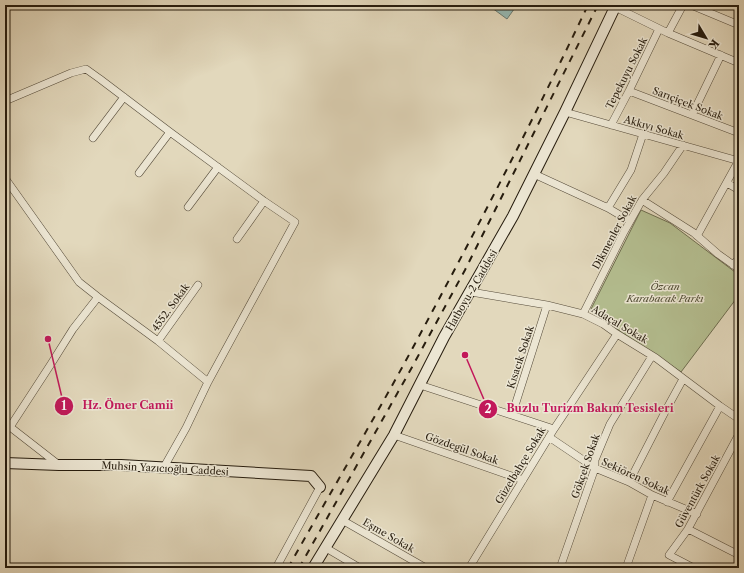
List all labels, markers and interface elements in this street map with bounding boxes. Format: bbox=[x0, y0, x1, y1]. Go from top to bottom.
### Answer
north arrow bbox=[686, 18, 726, 58]
street label: Tepekuyu Sokak bbox=[603, 34, 651, 111]
text: K bbox=[705, 36, 722, 53]
street label: Sarıçiçek Sokak bbox=[651, 84, 726, 123]
street label: Akkıyı Sokak bbox=[621, 112, 687, 143]
street label: Dikmenler Sokak bbox=[589, 192, 640, 272]
street label: Hatboyu-2 Caddesi bbox=[443, 247, 500, 333]
street label: 4552. Sokak bbox=[149, 280, 193, 334]
park label: Özcan Karabacak Parkı bbox=[625, 280, 704, 305]
street label: Adaçal Sokak bbox=[588, 302, 651, 347]
street label: Kısacık Sokak bbox=[504, 323, 537, 390]
callout: Hz. Ömer Camii bbox=[54, 394, 181, 417]
callout: Buzlu Turizm Bakım Tesisleri bbox=[478, 397, 682, 420]
text: 1 bbox=[61, 398, 67, 413]
text: Hz. Ömer Camii bbox=[82, 398, 174, 412]
text: 2 bbox=[484, 401, 492, 416]
text: Buzlu Turizm Bakım Tesisleri bbox=[506, 401, 674, 415]
street label: Güzelbahçe Sokak bbox=[492, 423, 549, 506]
street label: Gözdegül Sokak bbox=[423, 430, 501, 467]
street label: Gökçek Sokak bbox=[568, 431, 603, 500]
street label: Güventürk Sokak bbox=[672, 451, 724, 530]
street label: Sekiören Sokak bbox=[600, 455, 673, 498]
street label: Muhsin Yazıcıoğlu Caddesi bbox=[101, 459, 229, 478]
street label: Eşme Sokak bbox=[361, 515, 418, 556]

